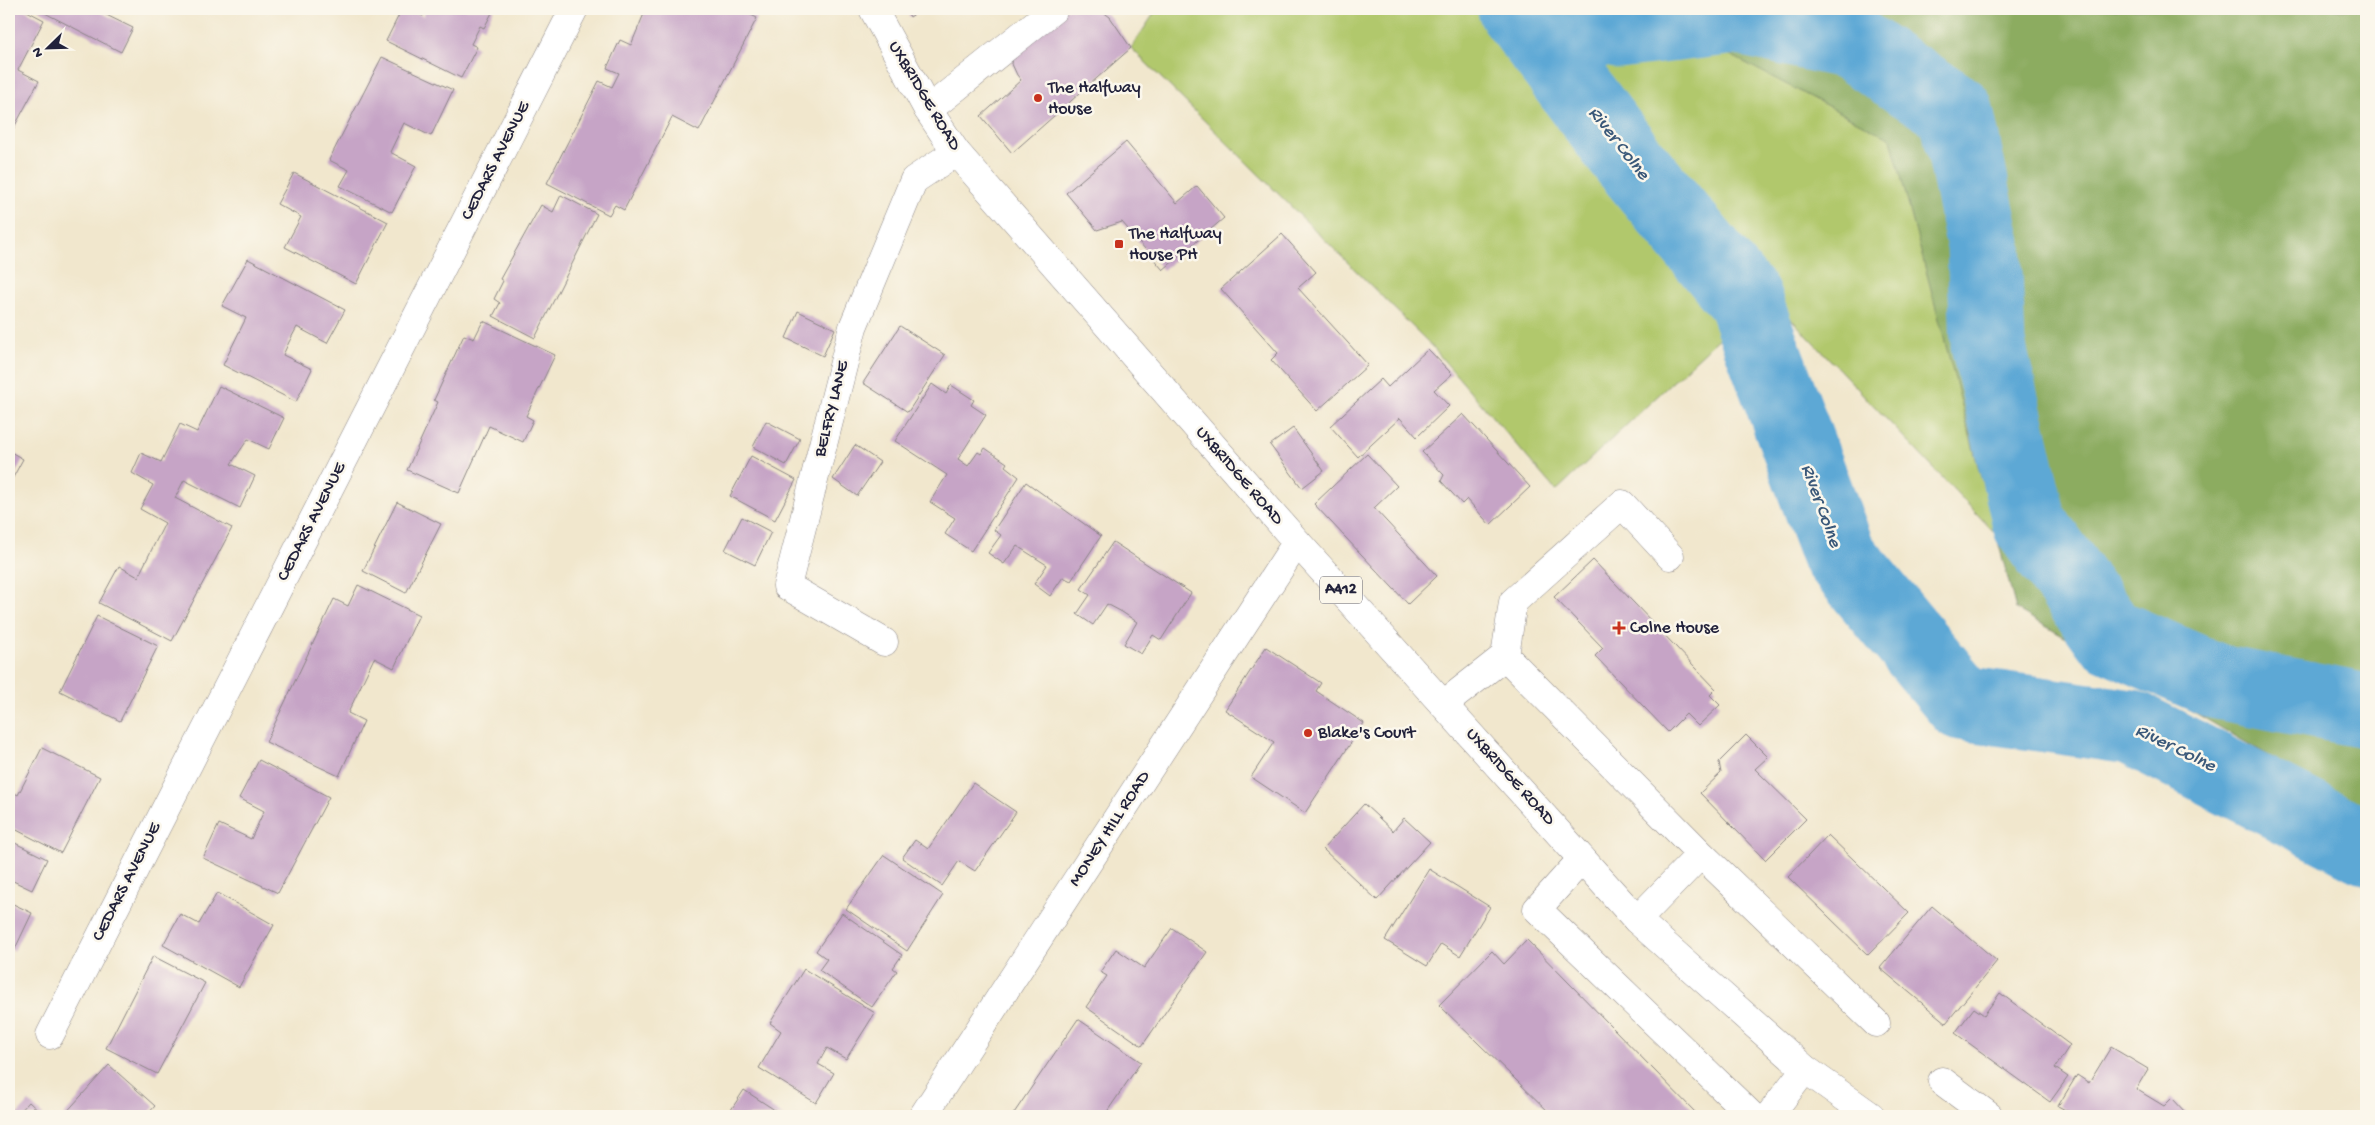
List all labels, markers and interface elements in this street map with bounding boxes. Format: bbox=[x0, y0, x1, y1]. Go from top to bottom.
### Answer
north arrow bbox=[22, 22, 72, 72]
street label: UXBRIDGE ROAD bbox=[883, 37, 965, 155]
text: N bbox=[29, 45, 48, 60]
place label: The Halfway House bbox=[1047, 78, 1141, 120]
marker: The Halfway House bbox=[1032, 92, 1044, 104]
street label: CEDARS AVENUE bbox=[457, 97, 535, 224]
water label: River Colne bbox=[1582, 103, 1654, 186]
place label: The Halfway House PH bbox=[1128, 224, 1222, 266]
marker: The Halfway House PH bbox=[1113, 238, 1125, 250]
street label: BELFRY LANE bbox=[810, 358, 854, 460]
street label: UXBRIDGE ROAD bbox=[1190, 422, 1288, 530]
street label: CEDARS AVENUE bbox=[273, 458, 351, 585]
water label: River Colne bbox=[1794, 461, 1846, 552]
road number: A412 bbox=[1320, 576, 1362, 604]
place label: Colne House bbox=[1630, 618, 1720, 639]
marker: Colne House bbox=[1612, 621, 1626, 635]
water label: River Colne bbox=[2131, 720, 2220, 779]
place label: Blake's Court bbox=[1317, 723, 1417, 744]
street label: UXBRIDGE ROAD bbox=[1461, 724, 1559, 830]
marker: Blake's Court bbox=[1302, 727, 1314, 739]
street label: MONEY HILL ROAD bbox=[1065, 767, 1155, 891]
street label: CEDARS AVENUE bbox=[88, 818, 166, 945]

